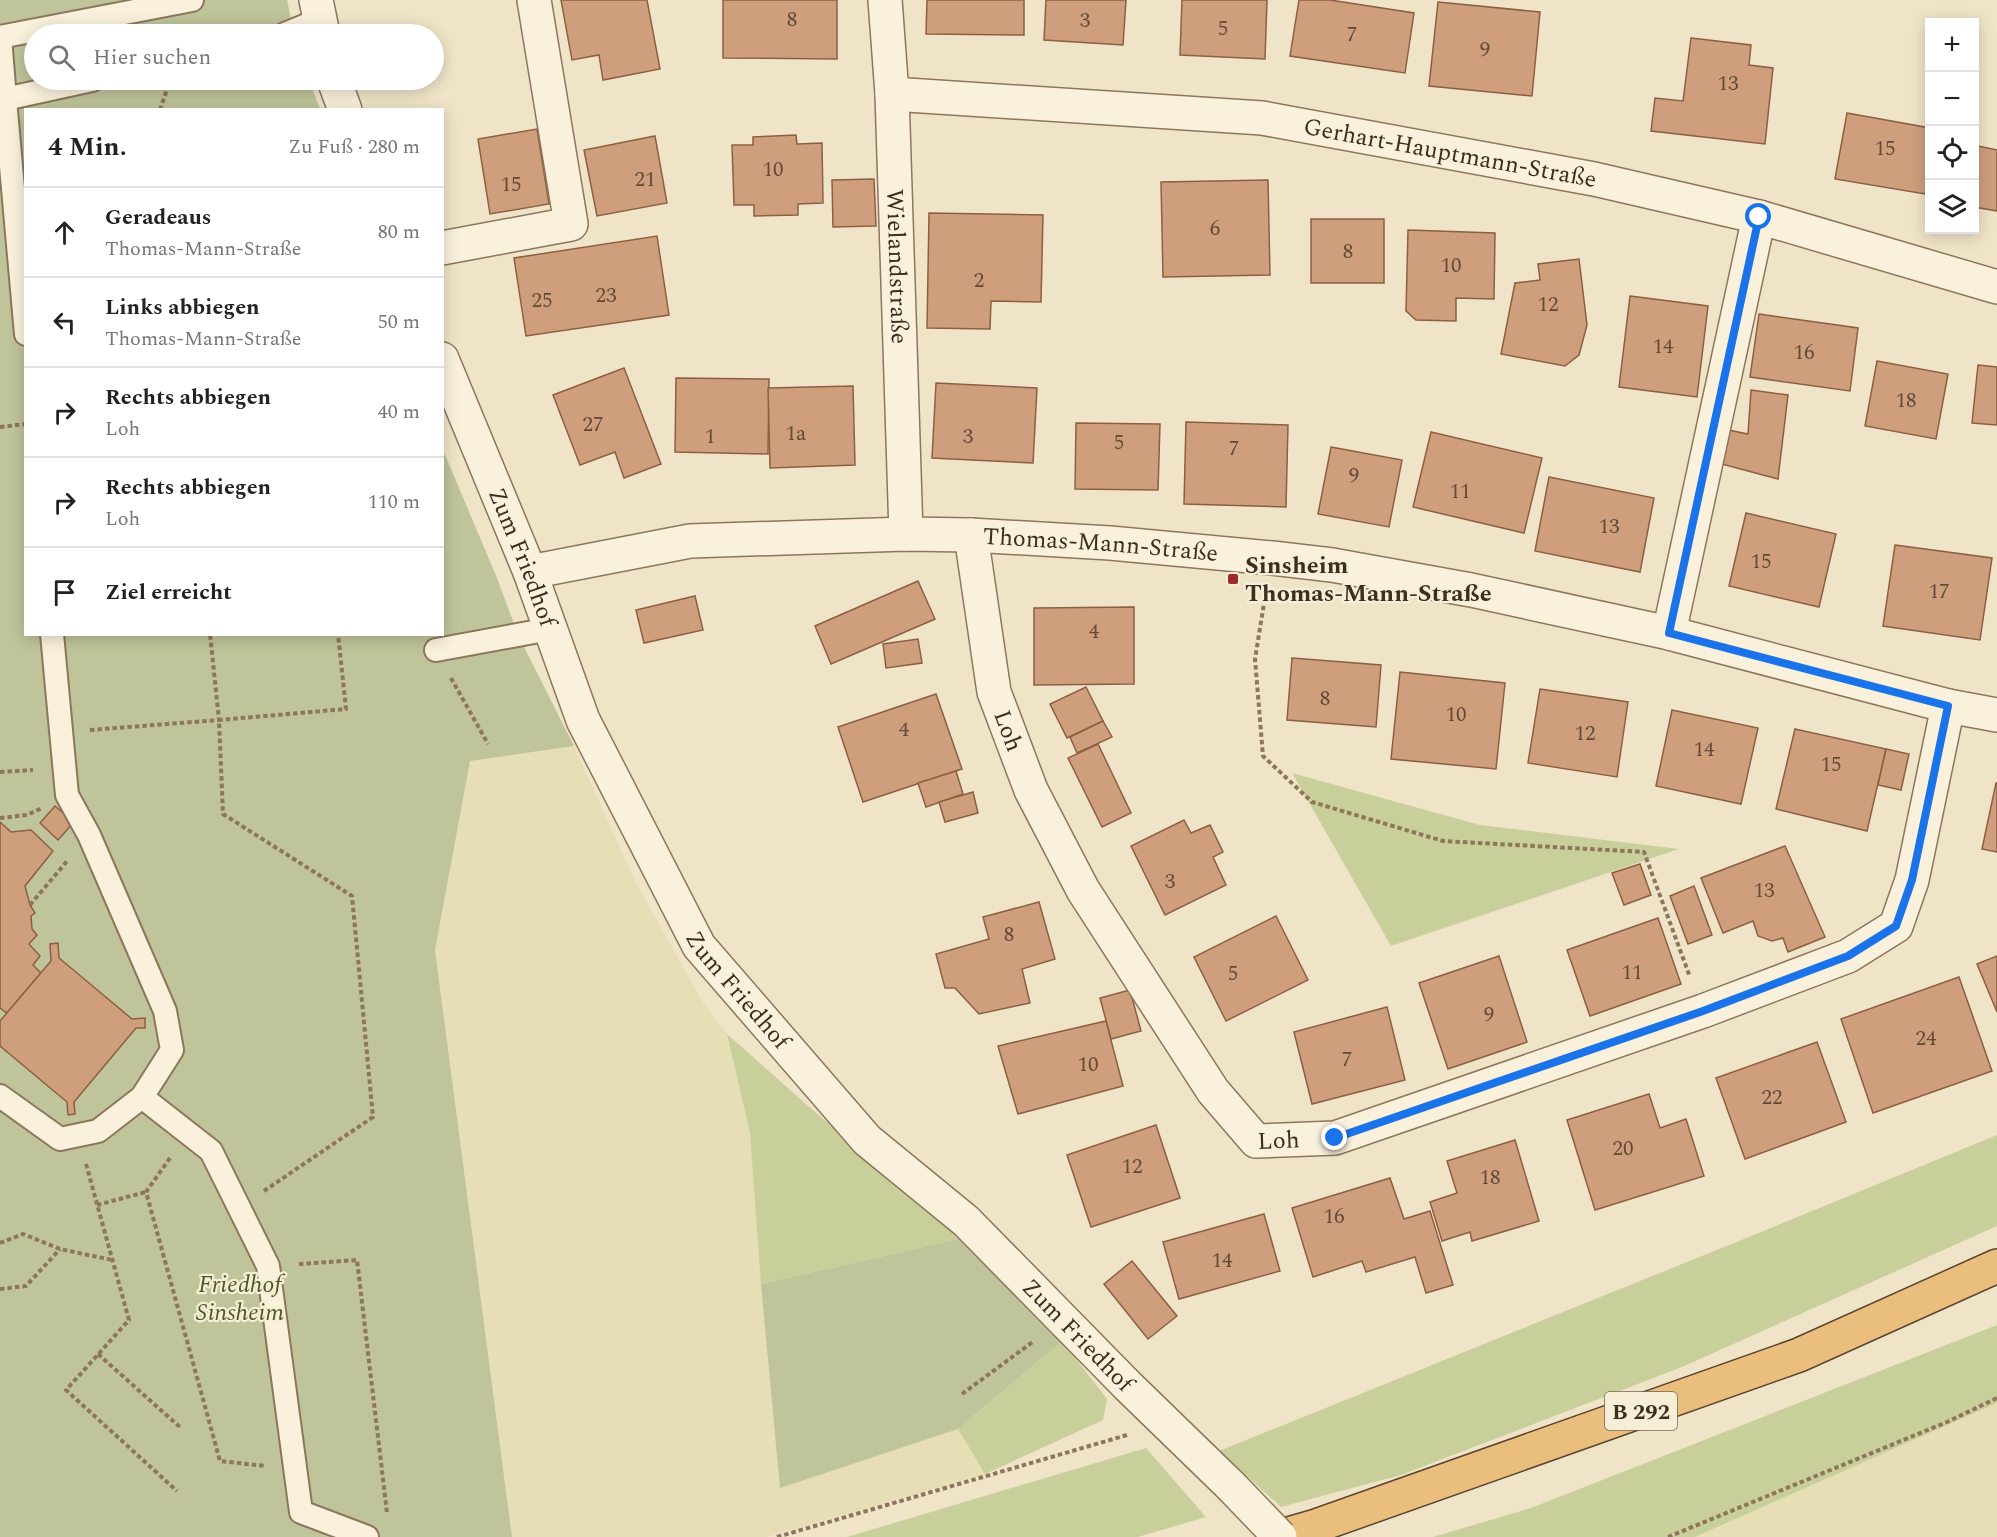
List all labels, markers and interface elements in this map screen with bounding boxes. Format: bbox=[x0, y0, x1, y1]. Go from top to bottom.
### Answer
house number: 8 bbox=[787, 4, 797, 36]
house number: 3 bbox=[1080, 5, 1091, 37]
house number: 5 bbox=[1218, 13, 1228, 45]
map controls bbox=[1925, 18, 1979, 234]
button: + bbox=[1925, 18, 1979, 72]
house number: 7 bbox=[1347, 19, 1357, 51]
search box bbox=[24, 24, 444, 90]
house number: 9 bbox=[1480, 34, 1490, 66]
icon: search bbox=[45, 41, 78, 74]
text: Hier suchen bbox=[93, 41, 211, 74]
house number: 13 bbox=[1718, 68, 1739, 100]
button: − bbox=[1925, 72, 1979, 126]
street label: Gerhart-Hauptmann-Straße bbox=[1300, 109, 1599, 198]
button: locate bbox=[1925, 126, 1979, 180]
text: 4 Min. bbox=[48, 127, 127, 167]
text: Zu Fuß · 280 m bbox=[288, 132, 420, 162]
house number: 15 bbox=[1875, 133, 1896, 165]
house number: 10 bbox=[763, 154, 784, 186]
house number: 21 bbox=[635, 164, 656, 196]
house number: 15 bbox=[501, 169, 522, 201]
button: layers bbox=[1925, 180, 1979, 234]
street label: Wielandstraße bbox=[876, 189, 917, 345]
text: Geradeaus bbox=[105, 201, 211, 234]
route start bbox=[1745, 203, 1771, 229]
house number: 6 bbox=[1210, 213, 1220, 245]
icon: ahead bbox=[48, 216, 81, 249]
text: 80 m bbox=[378, 217, 420, 247]
text: Thomas-Mann-Straße bbox=[105, 234, 301, 264]
house number: 8 bbox=[1343, 236, 1353, 268]
house number: 10 bbox=[1441, 250, 1462, 282]
house number: 2 bbox=[974, 265, 984, 297]
house number: 23 bbox=[596, 280, 617, 312]
house number: 25 bbox=[532, 285, 553, 317]
house number: 12 bbox=[1538, 289, 1559, 321]
text: Links abbiegen bbox=[105, 291, 260, 324]
icon: left bbox=[48, 306, 81, 339]
text: 50 m bbox=[378, 307, 420, 337]
text: Thomas-Mann-Straße bbox=[105, 324, 301, 354]
house number: 14 bbox=[1653, 331, 1674, 363]
house number: 16 bbox=[1794, 337, 1815, 369]
text: Rechts abbiegen bbox=[105, 381, 271, 414]
house number: 18 bbox=[1896, 385, 1917, 417]
icon: right bbox=[48, 396, 81, 429]
text: 40 m bbox=[378, 397, 420, 427]
house number: 27 bbox=[583, 409, 604, 441]
text: Loh bbox=[105, 414, 140, 444]
house number: 1a bbox=[786, 418, 807, 450]
house number: 1 bbox=[705, 421, 715, 453]
house number: 3 bbox=[963, 421, 974, 453]
house number: 5 bbox=[1114, 427, 1124, 459]
house number: 7 bbox=[1229, 433, 1239, 465]
house number: 9 bbox=[1349, 460, 1359, 492]
text: Rechts abbiegen bbox=[105, 471, 271, 504]
house number: 11 bbox=[1450, 476, 1471, 508]
street label: Zum Friedhof bbox=[478, 482, 566, 634]
icon: right bbox=[48, 486, 81, 519]
text: 110 m bbox=[368, 487, 420, 517]
text: Loh bbox=[105, 504, 140, 534]
house number: 13 bbox=[1599, 511, 1620, 543]
street label: Thomas-Mann-Straße bbox=[982, 519, 1220, 572]
house number: 15 bbox=[1751, 546, 1772, 578]
place label: Sinsheim Thomas-Mann-Straße bbox=[1245, 548, 1492, 612]
marker: Sinsheim Thomas-Mann-Straße bbox=[1226, 572, 1240, 586]
icon: arrive bbox=[48, 576, 81, 609]
text: Ziel erreicht bbox=[105, 576, 232, 609]
house number: 17 bbox=[1929, 576, 1950, 608]
house number: 4 bbox=[1089, 616, 1100, 648]
house number: 8 bbox=[1320, 683, 1330, 715]
house number: 10 bbox=[1446, 699, 1467, 731]
street label: Loh bbox=[983, 705, 1032, 757]
house number: 4 bbox=[899, 714, 910, 746]
house number: 12 bbox=[1575, 718, 1596, 750]
house number: 14 bbox=[1694, 734, 1715, 766]
house number: 15 bbox=[1821, 749, 1842, 781]
house number: 3 bbox=[1165, 866, 1176, 898]
house number: 13 bbox=[1754, 875, 1775, 907]
house number: 8 bbox=[1004, 919, 1014, 951]
street label: Zum Friedhof bbox=[675, 925, 799, 1059]
house number: 11 bbox=[1622, 957, 1643, 989]
house number: 5 bbox=[1228, 958, 1238, 990]
house number: 9 bbox=[1484, 999, 1494, 1031]
house number: 24 bbox=[1916, 1023, 1937, 1055]
house number: 7 bbox=[1342, 1044, 1352, 1076]
house number: 10 bbox=[1078, 1049, 1099, 1081]
house number: 22 bbox=[1762, 1082, 1783, 1114]
street label: Loh bbox=[1257, 1122, 1300, 1160]
route end bbox=[1321, 1124, 1347, 1150]
house number: 20 bbox=[1613, 1133, 1634, 1165]
house number: 12 bbox=[1122, 1151, 1143, 1183]
house number: 18 bbox=[1480, 1162, 1501, 1194]
house number: 16 bbox=[1324, 1201, 1345, 1233]
house number: 14 bbox=[1212, 1245, 1233, 1277]
park label: Friedhof Sinsheim bbox=[196, 1267, 286, 1331]
street label: Zum Friedhof bbox=[1013, 1271, 1143, 1402]
road number: B 292 bbox=[1605, 1392, 1677, 1430]

